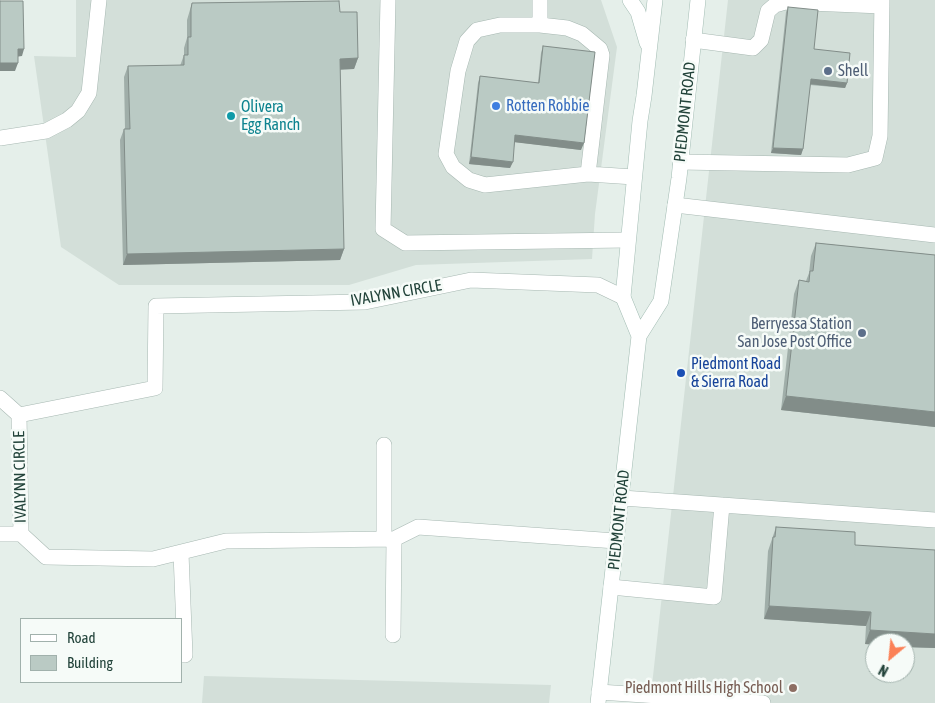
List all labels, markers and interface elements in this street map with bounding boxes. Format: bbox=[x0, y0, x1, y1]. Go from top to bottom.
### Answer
street label: PIEDMONT ROAD bbox=[670, 61, 700, 163]
place label: Shell bbox=[838, 61, 868, 81]
marker: Shell bbox=[822, 65, 834, 77]
place label: Rotten Robbie bbox=[506, 96, 589, 116]
place label: Olivera Egg Ranch bbox=[241, 97, 300, 135]
marker: Rotten Robbie bbox=[490, 100, 502, 112]
marker: Olivera Egg Ranch bbox=[225, 110, 237, 122]
street label: IVALYNN CIRCLE bbox=[349, 276, 443, 310]
place label: Berryessa Station San Jose Post Office bbox=[738, 314, 852, 352]
marker: Berryessa Station San Jose Post Office bbox=[856, 327, 868, 339]
place label: Piedmont Road & Sierra Road bbox=[691, 354, 781, 392]
marker: Piedmont Road & Sierra Road bbox=[675, 367, 687, 379]
street label: IVALYNN CIRCLE bbox=[10, 431, 30, 523]
street label: PIEDMONT ROAD bbox=[604, 469, 634, 571]
legend bbox=[20, 618, 182, 683]
text: Road bbox=[67, 629, 96, 646]
north arrow bbox=[865, 633, 915, 683]
text: Building bbox=[67, 654, 113, 671]
text: N bbox=[876, 661, 891, 679]
place label: Piedmont Hills High School bbox=[625, 678, 783, 698]
marker: Piedmont Hills High School bbox=[787, 682, 799, 694]

